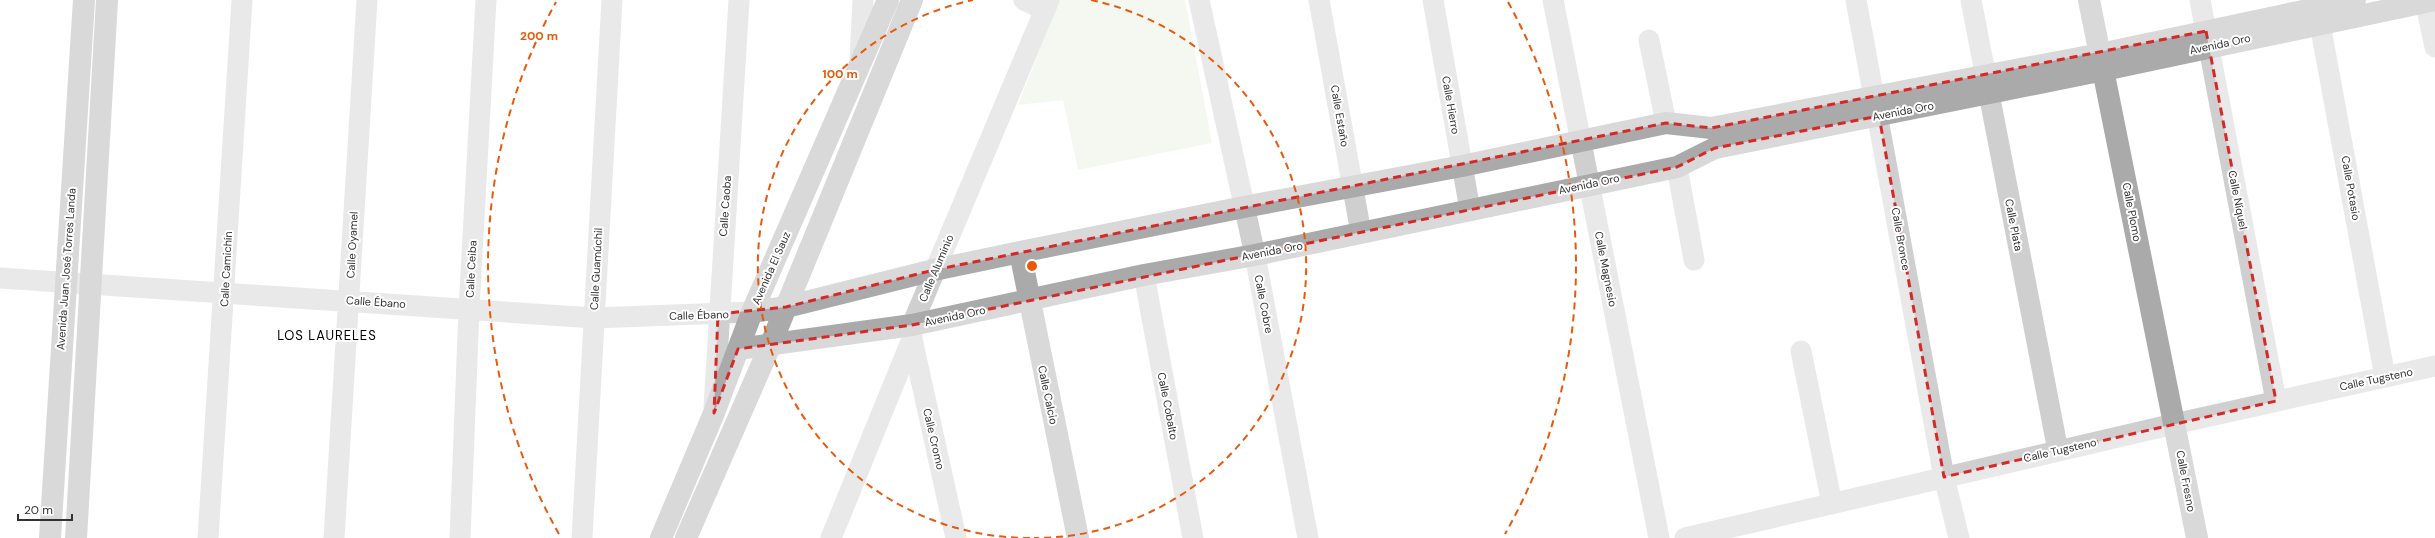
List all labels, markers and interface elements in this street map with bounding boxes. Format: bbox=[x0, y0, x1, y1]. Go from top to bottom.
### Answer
text: 200 m bbox=[520, 28, 558, 44]
street label: Avenida Oro bbox=[2188, 31, 2252, 57]
text: 100 m bbox=[822, 66, 858, 82]
street label: Calle Hierro bbox=[1439, 75, 1463, 135]
street label: Calle Estaño bbox=[1328, 84, 1352, 148]
street label: Avenida Oro bbox=[1871, 98, 1935, 124]
street label: Calle Potasio bbox=[2338, 155, 2364, 221]
street label: Calle Níquel bbox=[2225, 169, 2251, 231]
street label: Avenida Oro bbox=[1557, 171, 1621, 197]
street label: Calle Caoba bbox=[716, 175, 734, 237]
street label: Calle Plomo bbox=[2119, 181, 2145, 243]
street label: Avenida Juan José Torres Landa bbox=[53, 188, 79, 350]
street label: Calle Plata bbox=[2002, 198, 2026, 252]
street label: Calle Bronce bbox=[1889, 206, 1913, 272]
street label: Calle Oyamel bbox=[343, 211, 361, 279]
street label: Calle Guamúchil bbox=[587, 227, 605, 311]
street label: Avenida El Sauz bbox=[749, 229, 793, 307]
street label: Calle Magnesio bbox=[1592, 230, 1620, 308]
street label: Calle Camichín bbox=[217, 231, 235, 307]
street label: Calle Aluminio bbox=[916, 232, 956, 304]
street label: Avenida Oro bbox=[1240, 238, 1304, 264]
street label: Calle Ceiba bbox=[463, 240, 479, 298]
centre of rings bbox=[1025, 259, 1039, 273]
street label: Calle Cobre bbox=[1251, 274, 1277, 334]
street label: Calle Ébano bbox=[346, 293, 406, 311]
street label: Avenida Oro bbox=[923, 303, 987, 329]
street label: Calle Ébano bbox=[669, 307, 729, 323]
district label: LOS LAURELES bbox=[277, 327, 377, 344]
street label: Calle Calcio bbox=[1035, 364, 1061, 426]
street label: Calle Tugsteno bbox=[2338, 364, 2414, 394]
street label: Calle Cobalto bbox=[1155, 371, 1181, 441]
street label: Calle Cromo bbox=[920, 407, 948, 471]
street label: Calle Tugsteno bbox=[2022, 435, 2098, 465]
street label: Calle Fresno bbox=[2173, 449, 2199, 513]
scale bar bbox=[18, 496, 72, 522]
text: 20 m bbox=[24, 502, 53, 518]

